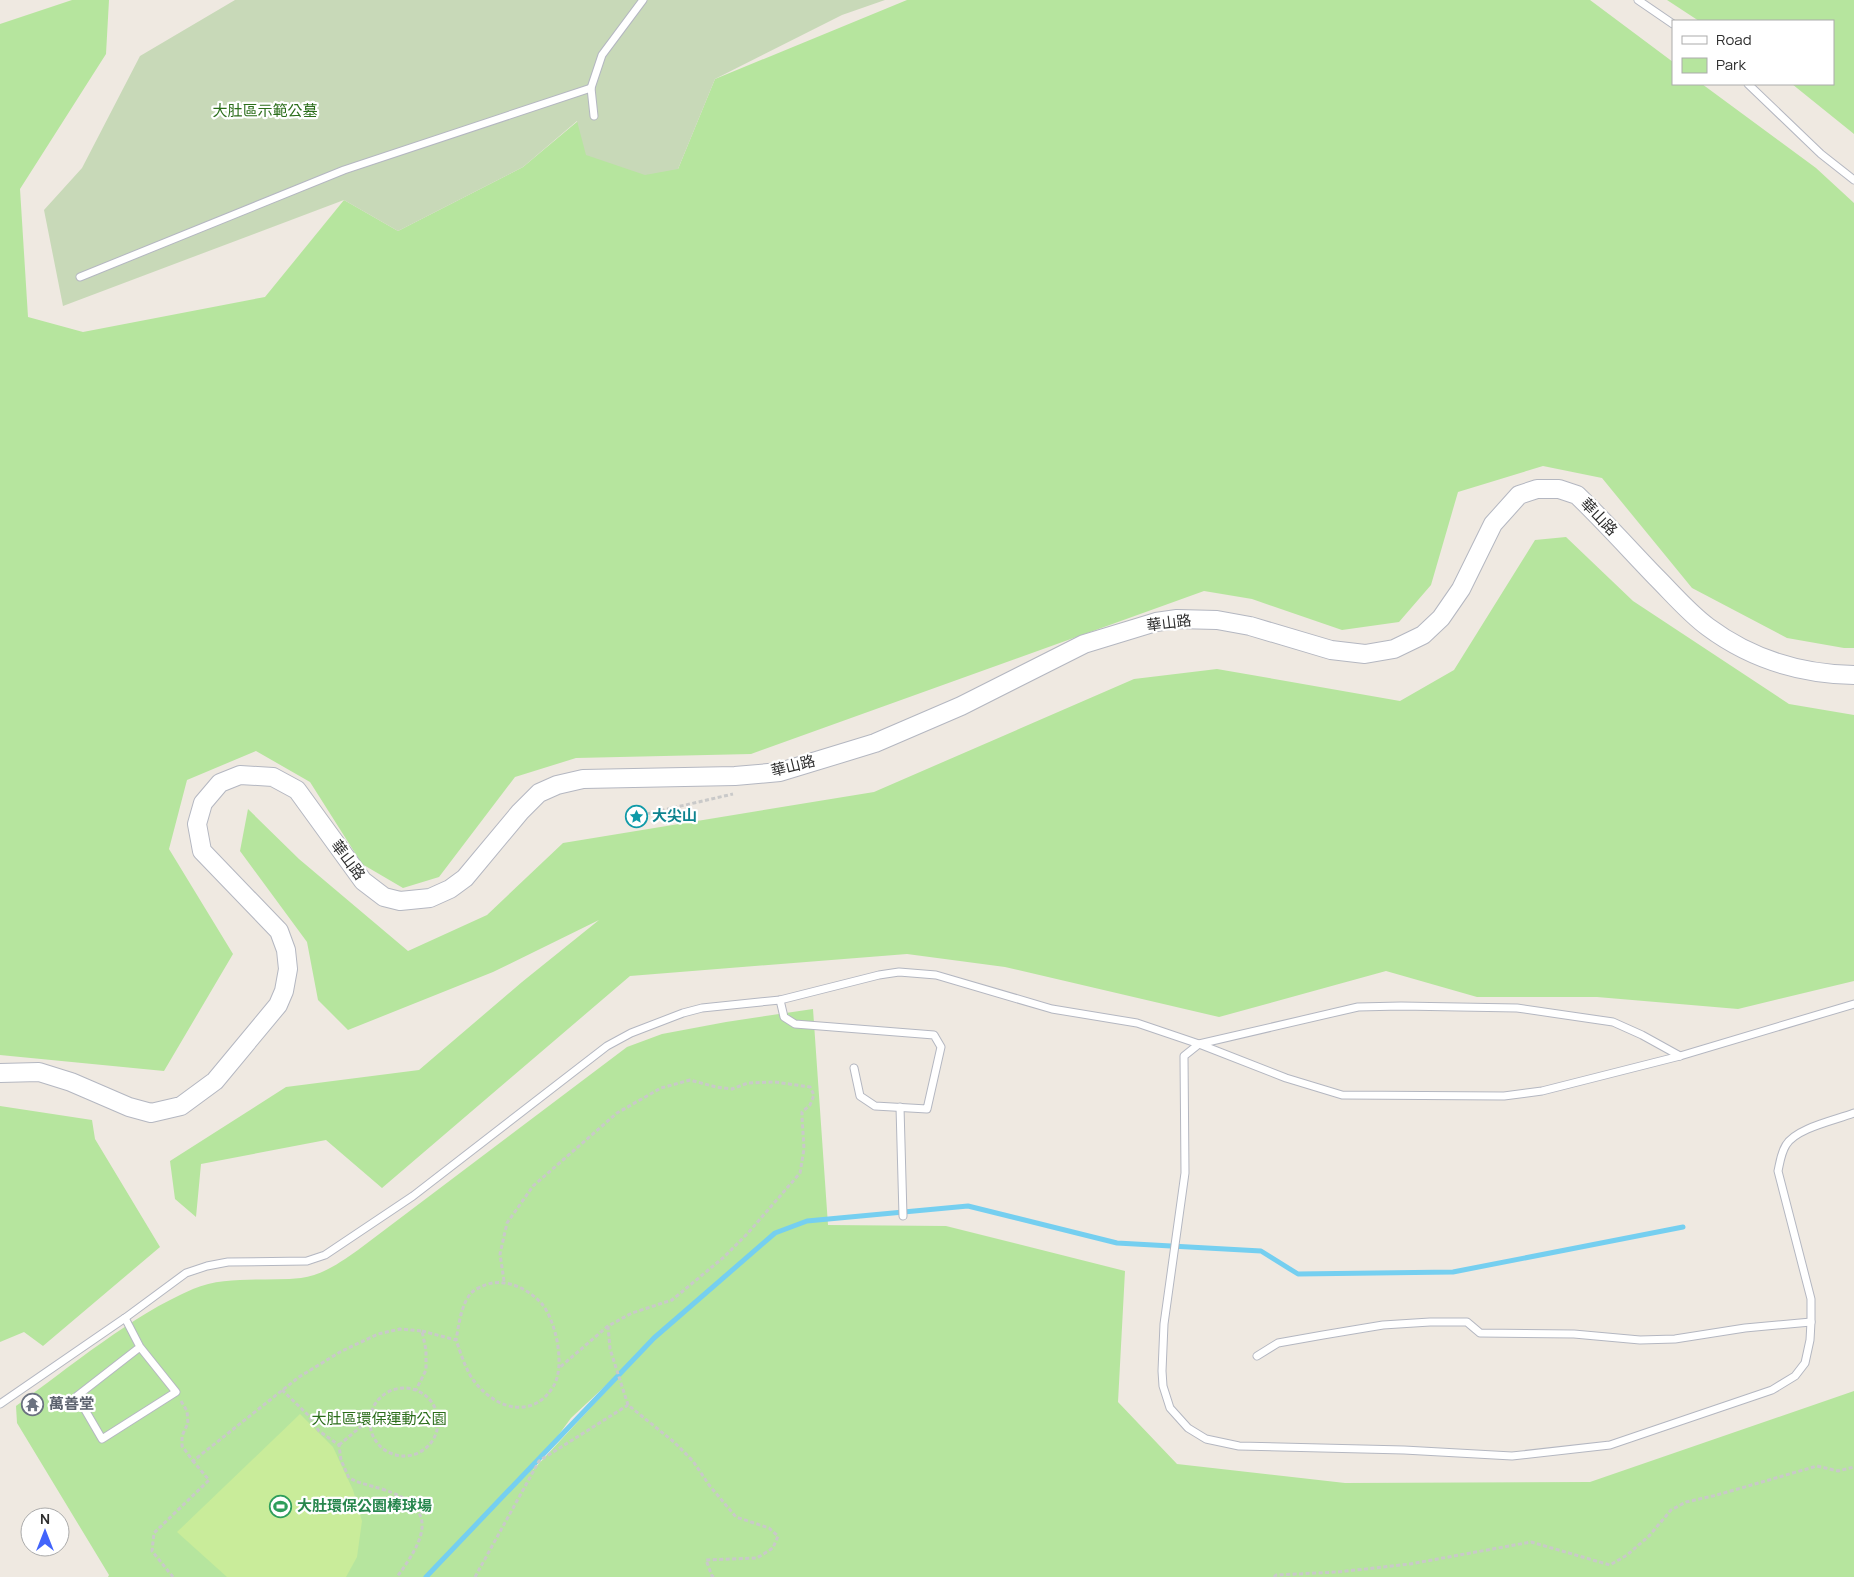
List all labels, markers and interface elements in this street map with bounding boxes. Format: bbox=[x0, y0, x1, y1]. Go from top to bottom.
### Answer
legend bbox=[1672, 20, 1834, 85]
text: Road bbox=[1716, 29, 1752, 50]
text: Park bbox=[1716, 54, 1746, 75]
park label: 大肚區示範公墓 bbox=[212, 100, 318, 121]
street label: 華山路 bbox=[1576, 493, 1623, 540]
street label: 華山路 bbox=[1145, 609, 1193, 636]
street label: 華山路 bbox=[768, 750, 817, 781]
place icon: 大尖山 bbox=[624, 804, 648, 828]
place label: 大尖山 bbox=[652, 805, 697, 826]
street label: 華山路 bbox=[326, 835, 370, 884]
temple icon: 萬善堂 bbox=[21, 1392, 45, 1416]
place label: 萬善堂 bbox=[49, 1393, 94, 1414]
park label: 大肚區環保運動公園 bbox=[311, 1408, 447, 1429]
sports icon: 大肚環保公園棒球場 bbox=[269, 1494, 293, 1518]
place label: 大肚環保公園棒球場 bbox=[297, 1495, 432, 1516]
north arrow bbox=[20, 1507, 70, 1557]
text: N bbox=[40, 1509, 50, 1528]

